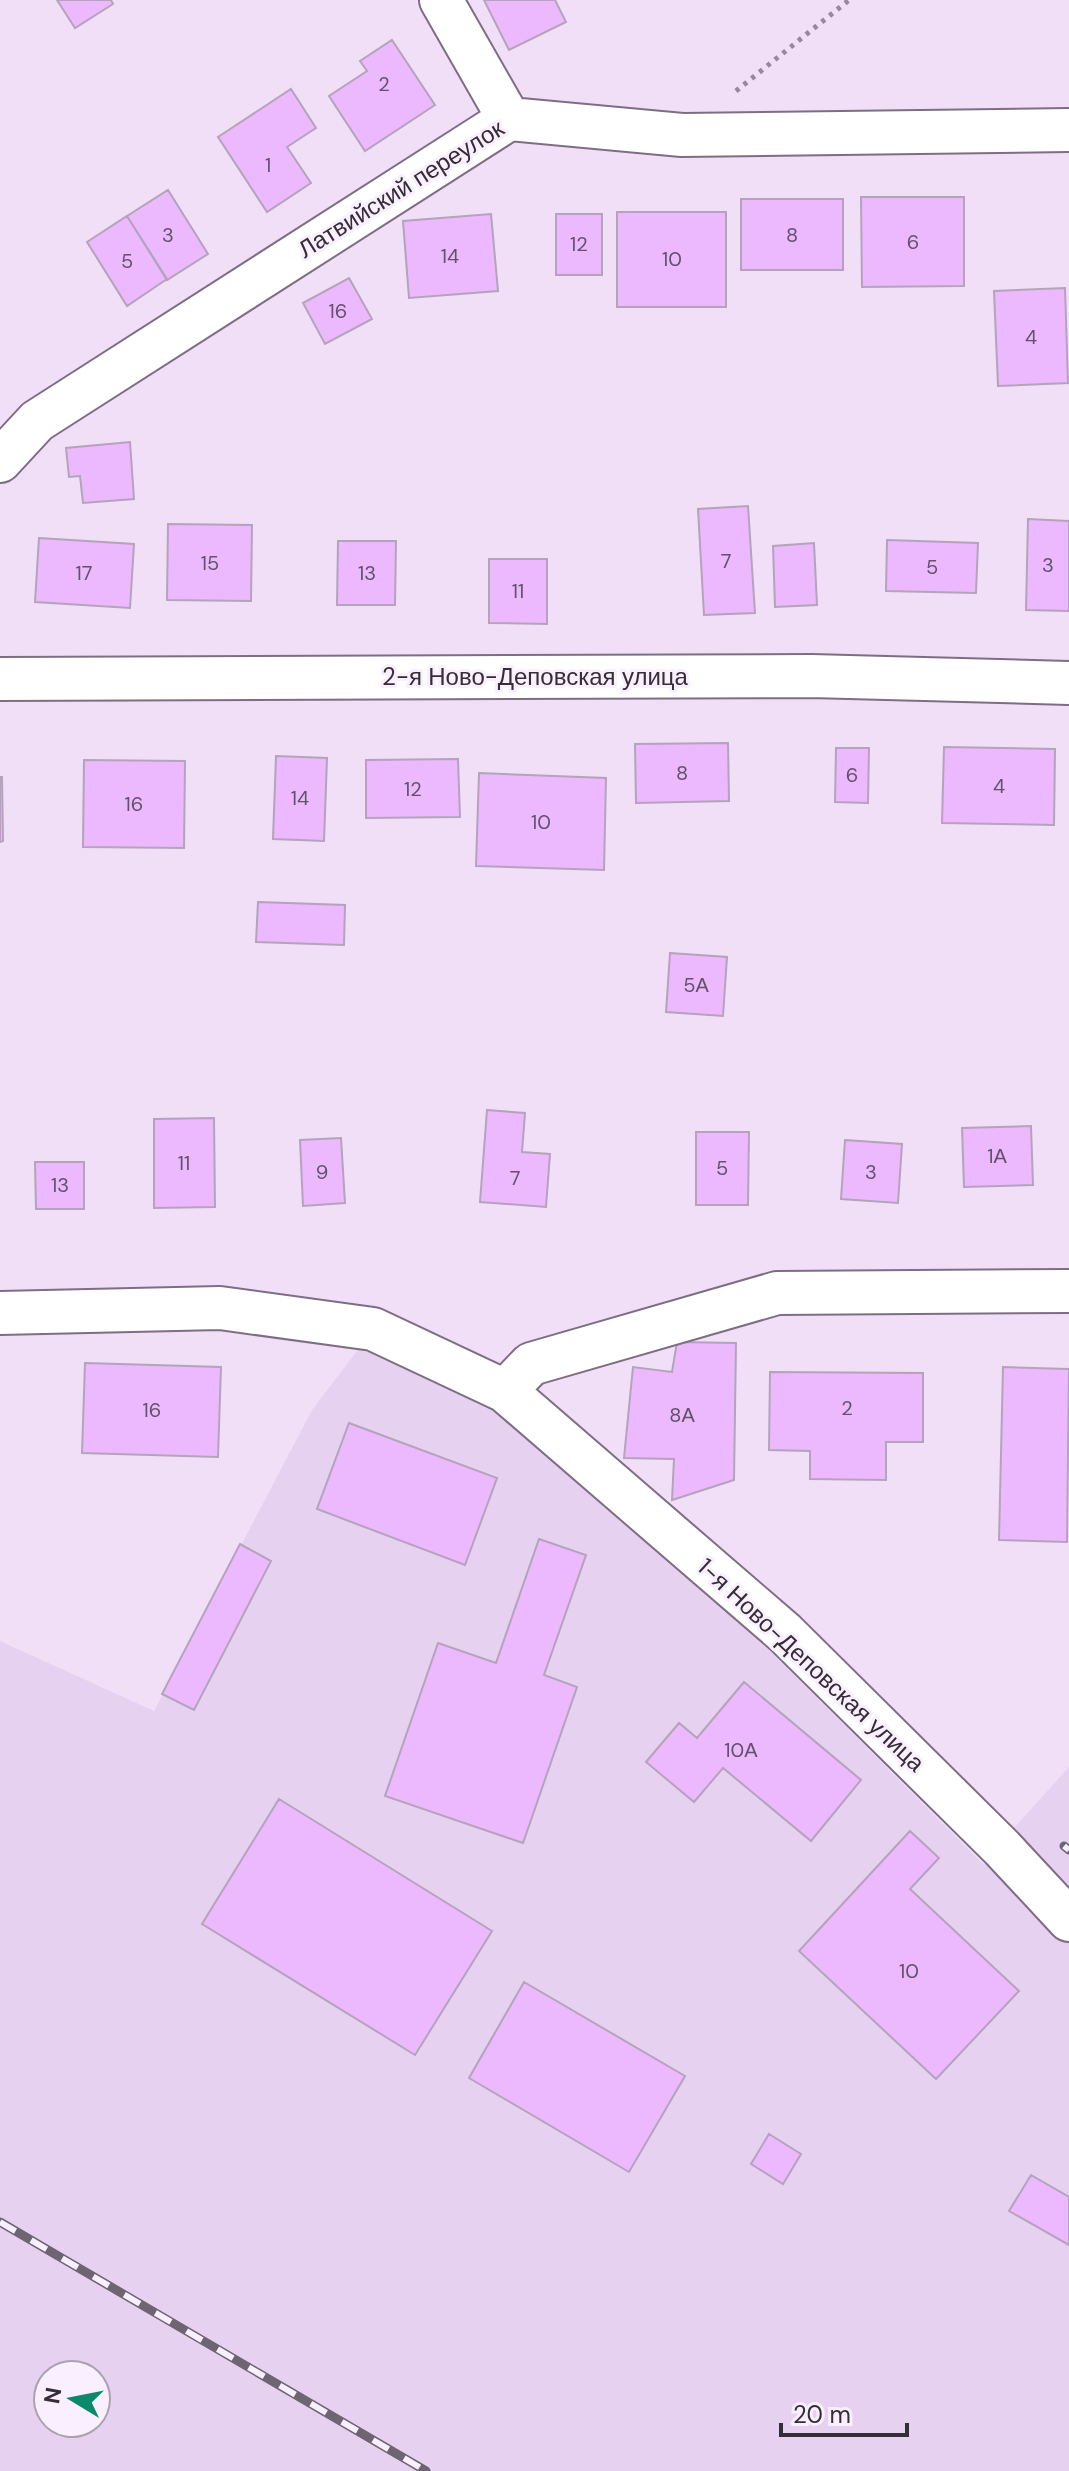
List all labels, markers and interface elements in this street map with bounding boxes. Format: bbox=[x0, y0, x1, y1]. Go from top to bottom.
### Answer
house number: 2 bbox=[378, 71, 390, 97]
street label: Латвийский переулок bbox=[292, 112, 510, 265]
house number: 1 bbox=[265, 152, 271, 178]
house number: 3 bbox=[162, 222, 174, 248]
house number: 8 bbox=[786, 222, 798, 248]
house number: 6 bbox=[907, 229, 919, 255]
house number: 12 bbox=[570, 231, 588, 257]
house number: 14 bbox=[441, 243, 459, 269]
house number: 10 bbox=[662, 246, 682, 272]
house number: 5 bbox=[121, 248, 133, 274]
house number: 16 bbox=[329, 298, 347, 324]
house number: 4 bbox=[1025, 324, 1037, 350]
house number: 7 bbox=[721, 548, 731, 574]
house number: 15 bbox=[201, 550, 219, 576]
house number: 3 bbox=[1042, 552, 1054, 578]
house number: 5 bbox=[926, 554, 938, 580]
house number: 17 bbox=[76, 560, 92, 586]
house number: 13 bbox=[358, 560, 376, 586]
house number: 11 bbox=[512, 578, 524, 604]
street label: 2-я Ново-Деповская улица bbox=[382, 661, 689, 692]
house number: 8 bbox=[676, 760, 688, 786]
house number: 6 bbox=[846, 762, 858, 788]
house number: 4 bbox=[993, 773, 1005, 799]
house number: 12 bbox=[404, 776, 422, 802]
house number: 14 bbox=[291, 785, 309, 811]
house number: 16 bbox=[125, 791, 143, 817]
house number: 10 bbox=[531, 809, 551, 835]
house number: 5А bbox=[683, 972, 709, 998]
house number: 1А bbox=[987, 1143, 1007, 1169]
house number: 11 bbox=[178, 1150, 190, 1176]
house number: 5 bbox=[716, 1155, 728, 1181]
house number: 9 bbox=[316, 1159, 328, 1185]
house number: 3 bbox=[865, 1159, 877, 1185]
house number: 7 bbox=[510, 1165, 520, 1191]
house number: 13 bbox=[51, 1172, 69, 1198]
house number: 2 bbox=[841, 1395, 853, 1421]
house number: 16 bbox=[143, 1397, 161, 1423]
house number: 8А bbox=[669, 1402, 695, 1428]
street label: 1-я Ново-Деповская улица bbox=[691, 1551, 932, 1779]
house number: 10А bbox=[724, 1737, 758, 1763]
house number: 10 bbox=[899, 1958, 919, 1984]
north arrow bbox=[32, 2359, 112, 2439]
text: N bbox=[37, 2385, 68, 2406]
scale bar bbox=[781, 2387, 907, 2437]
text: 20 m bbox=[793, 2399, 851, 2430]

